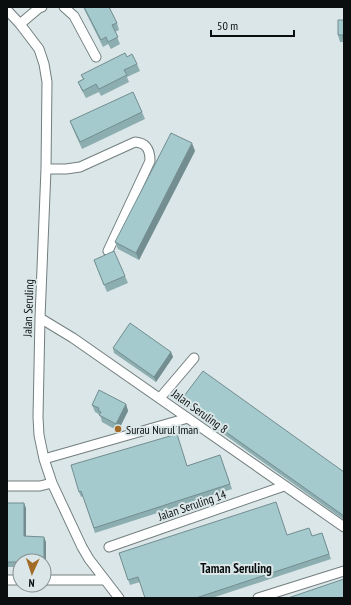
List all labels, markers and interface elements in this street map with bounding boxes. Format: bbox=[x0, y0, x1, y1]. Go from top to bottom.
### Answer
scale bar bbox=[211, 12, 294, 38]
text: 50 m bbox=[217, 18, 238, 33]
street label: Jalan Seruling bbox=[19, 279, 36, 338]
street label: Jalan Seruling 8 bbox=[168, 385, 231, 436]
place label: Surau Nurul Iman bbox=[126, 422, 198, 437]
marker: Surau Nurul Iman bbox=[113, 424, 123, 434]
street label: Jalan Seruling 14 bbox=[155, 486, 229, 524]
north arrow bbox=[12, 553, 52, 593]
district label: Taman Seruling bbox=[200, 560, 272, 577]
text: N bbox=[28, 576, 35, 590]

